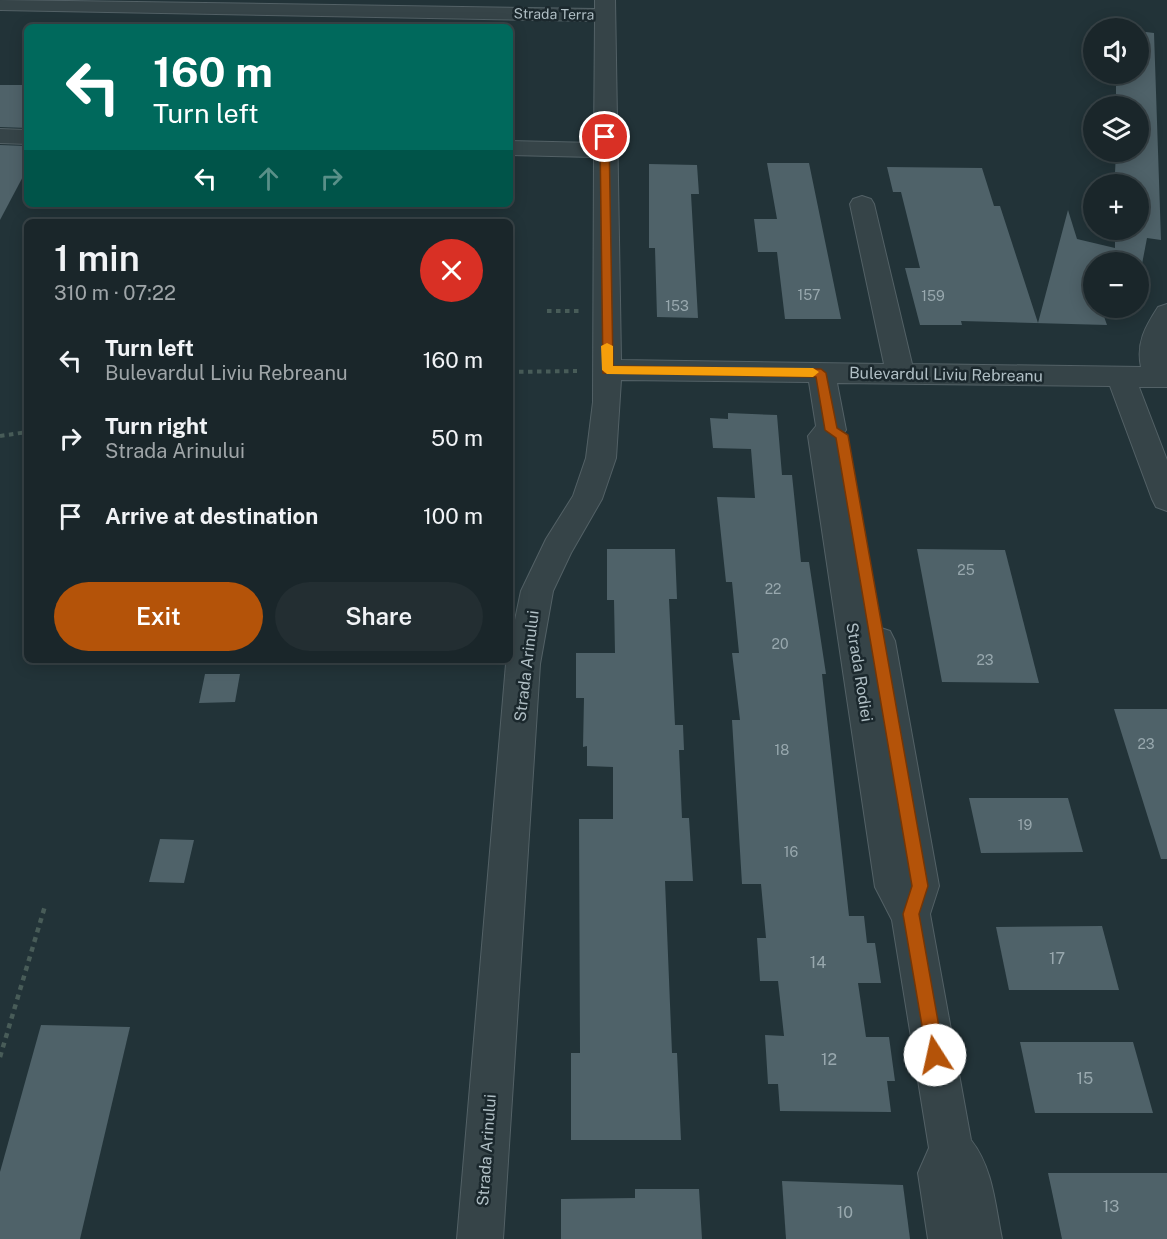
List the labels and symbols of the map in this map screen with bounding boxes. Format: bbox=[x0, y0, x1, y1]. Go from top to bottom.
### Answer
street label: Strada Terra bbox=[514, 5, 594, 23]
pin bbox=[579, 111, 630, 162]
house number: 157 bbox=[797, 287, 821, 303]
house number: 159 bbox=[921, 288, 945, 304]
house number: 153 bbox=[665, 298, 689, 314]
street label: Bulevardul Liviu Rebreanu bbox=[849, 363, 1043, 386]
house number: 25 bbox=[957, 562, 975, 578]
house number: 22 bbox=[765, 581, 781, 597]
street label: Strada Arinului bbox=[510, 609, 543, 723]
street label: Strada Rodiei bbox=[842, 621, 877, 723]
house number: 20 bbox=[772, 636, 788, 652]
house number: 23 bbox=[976, 652, 994, 668]
house number: 23 bbox=[1137, 736, 1155, 752]
house number: 18 bbox=[775, 742, 789, 758]
house number: 19 bbox=[1018, 817, 1032, 833]
house number: 16 bbox=[784, 844, 798, 860]
house number: 17 bbox=[1049, 949, 1065, 968]
house number: 14 bbox=[810, 953, 826, 972]
position arrow bbox=[903, 1023, 967, 1087]
house number: 12 bbox=[821, 1050, 837, 1069]
house number: 15 bbox=[1077, 1069, 1093, 1088]
street label: Strada Arinului bbox=[473, 1094, 500, 1207]
house number: 13 bbox=[1103, 1197, 1119, 1216]
house number: 10 bbox=[837, 1203, 853, 1222]

